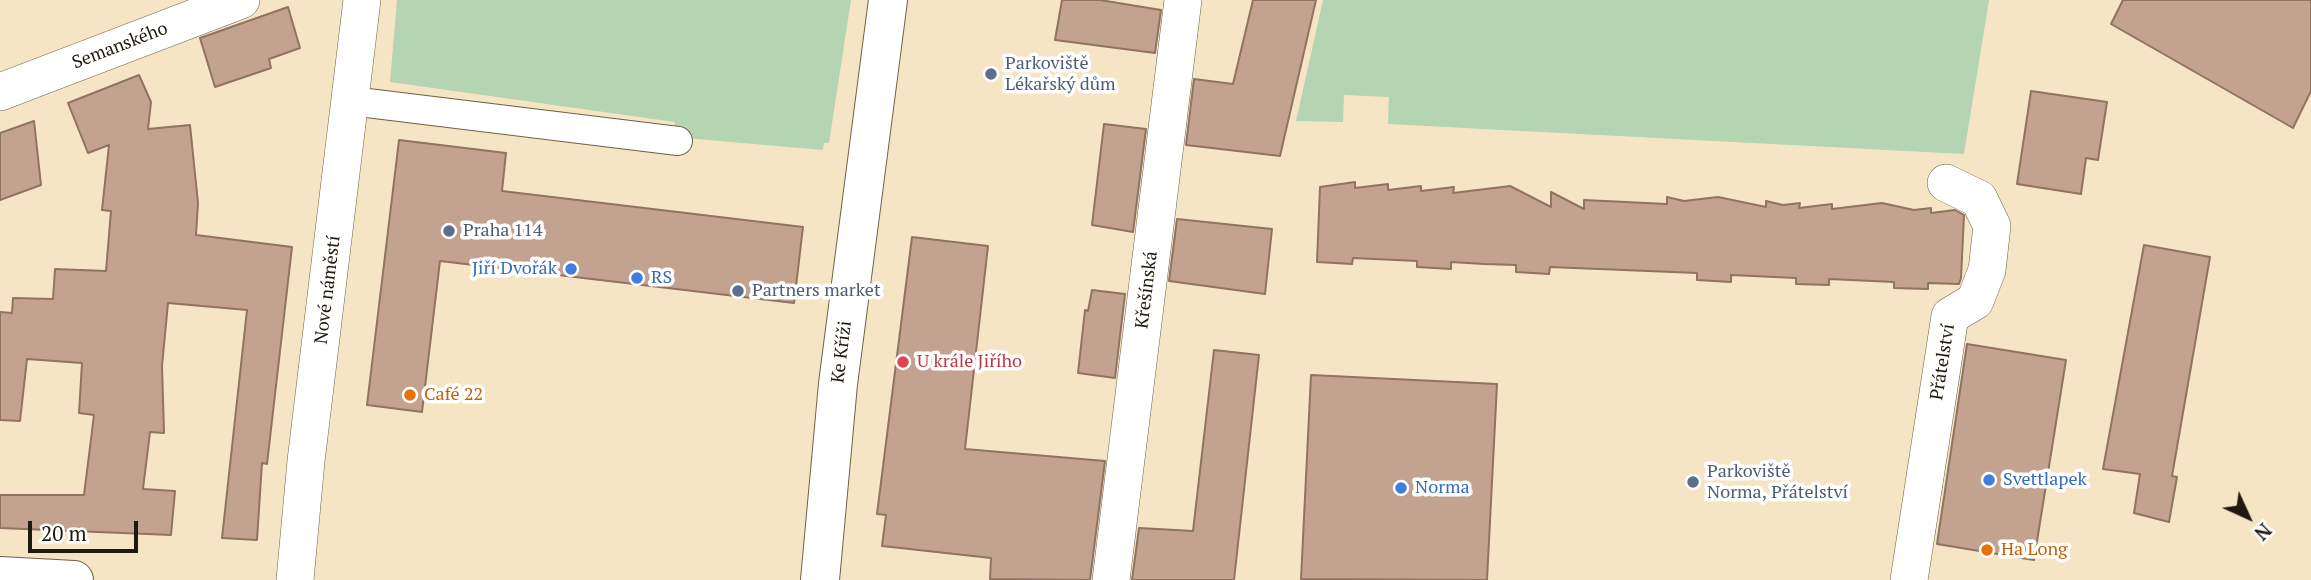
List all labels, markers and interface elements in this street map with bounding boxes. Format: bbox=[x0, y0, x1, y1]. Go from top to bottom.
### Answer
street label: Semanského bbox=[69, 18, 171, 74]
place label: Parkoviště Lékařský dům bbox=[1005, 53, 1116, 96]
marker: Parkoviště Lékařský dům bbox=[983, 66, 999, 82]
place label: Praha 114 bbox=[463, 220, 543, 242]
marker: Praha 114 bbox=[441, 223, 457, 239]
street label: Nové náměstí bbox=[311, 234, 345, 346]
street label: Křešínská bbox=[1132, 250, 1162, 330]
place label: Jiří Dvořák bbox=[472, 258, 557, 280]
marker: Jiří Dvořák bbox=[563, 261, 579, 277]
place label: RS bbox=[651, 267, 672, 289]
marker: RS bbox=[629, 270, 645, 286]
place label: Partners market bbox=[752, 280, 881, 302]
marker: Partners market bbox=[730, 283, 746, 299]
street label: Ke Kříži bbox=[827, 320, 857, 384]
street label: Přátelství bbox=[1926, 322, 1960, 402]
place label: U krále Jiřího bbox=[917, 351, 1022, 373]
marker: U krále Jiřího bbox=[895, 354, 911, 370]
place label: Café 22 bbox=[424, 384, 483, 406]
marker: Café 22 bbox=[402, 387, 418, 403]
place label: Parkoviště Norma, Přátelství bbox=[1707, 461, 1848, 504]
place label: Svettlapek bbox=[2003, 469, 2087, 491]
marker: Svettlapek bbox=[1981, 472, 1997, 488]
marker: Parkoviště Norma, Přátelství bbox=[1685, 474, 1701, 490]
place label: Norma bbox=[1415, 477, 1470, 499]
marker: Norma bbox=[1393, 480, 1409, 496]
north arrow bbox=[2213, 482, 2283, 552]
scale bar bbox=[32, 506, 142, 550]
text: N bbox=[2249, 518, 2277, 546]
text: 20 m bbox=[41, 519, 87, 547]
place label: Ha Long bbox=[2001, 539, 2068, 561]
marker: Ha Long bbox=[1979, 542, 1995, 558]

